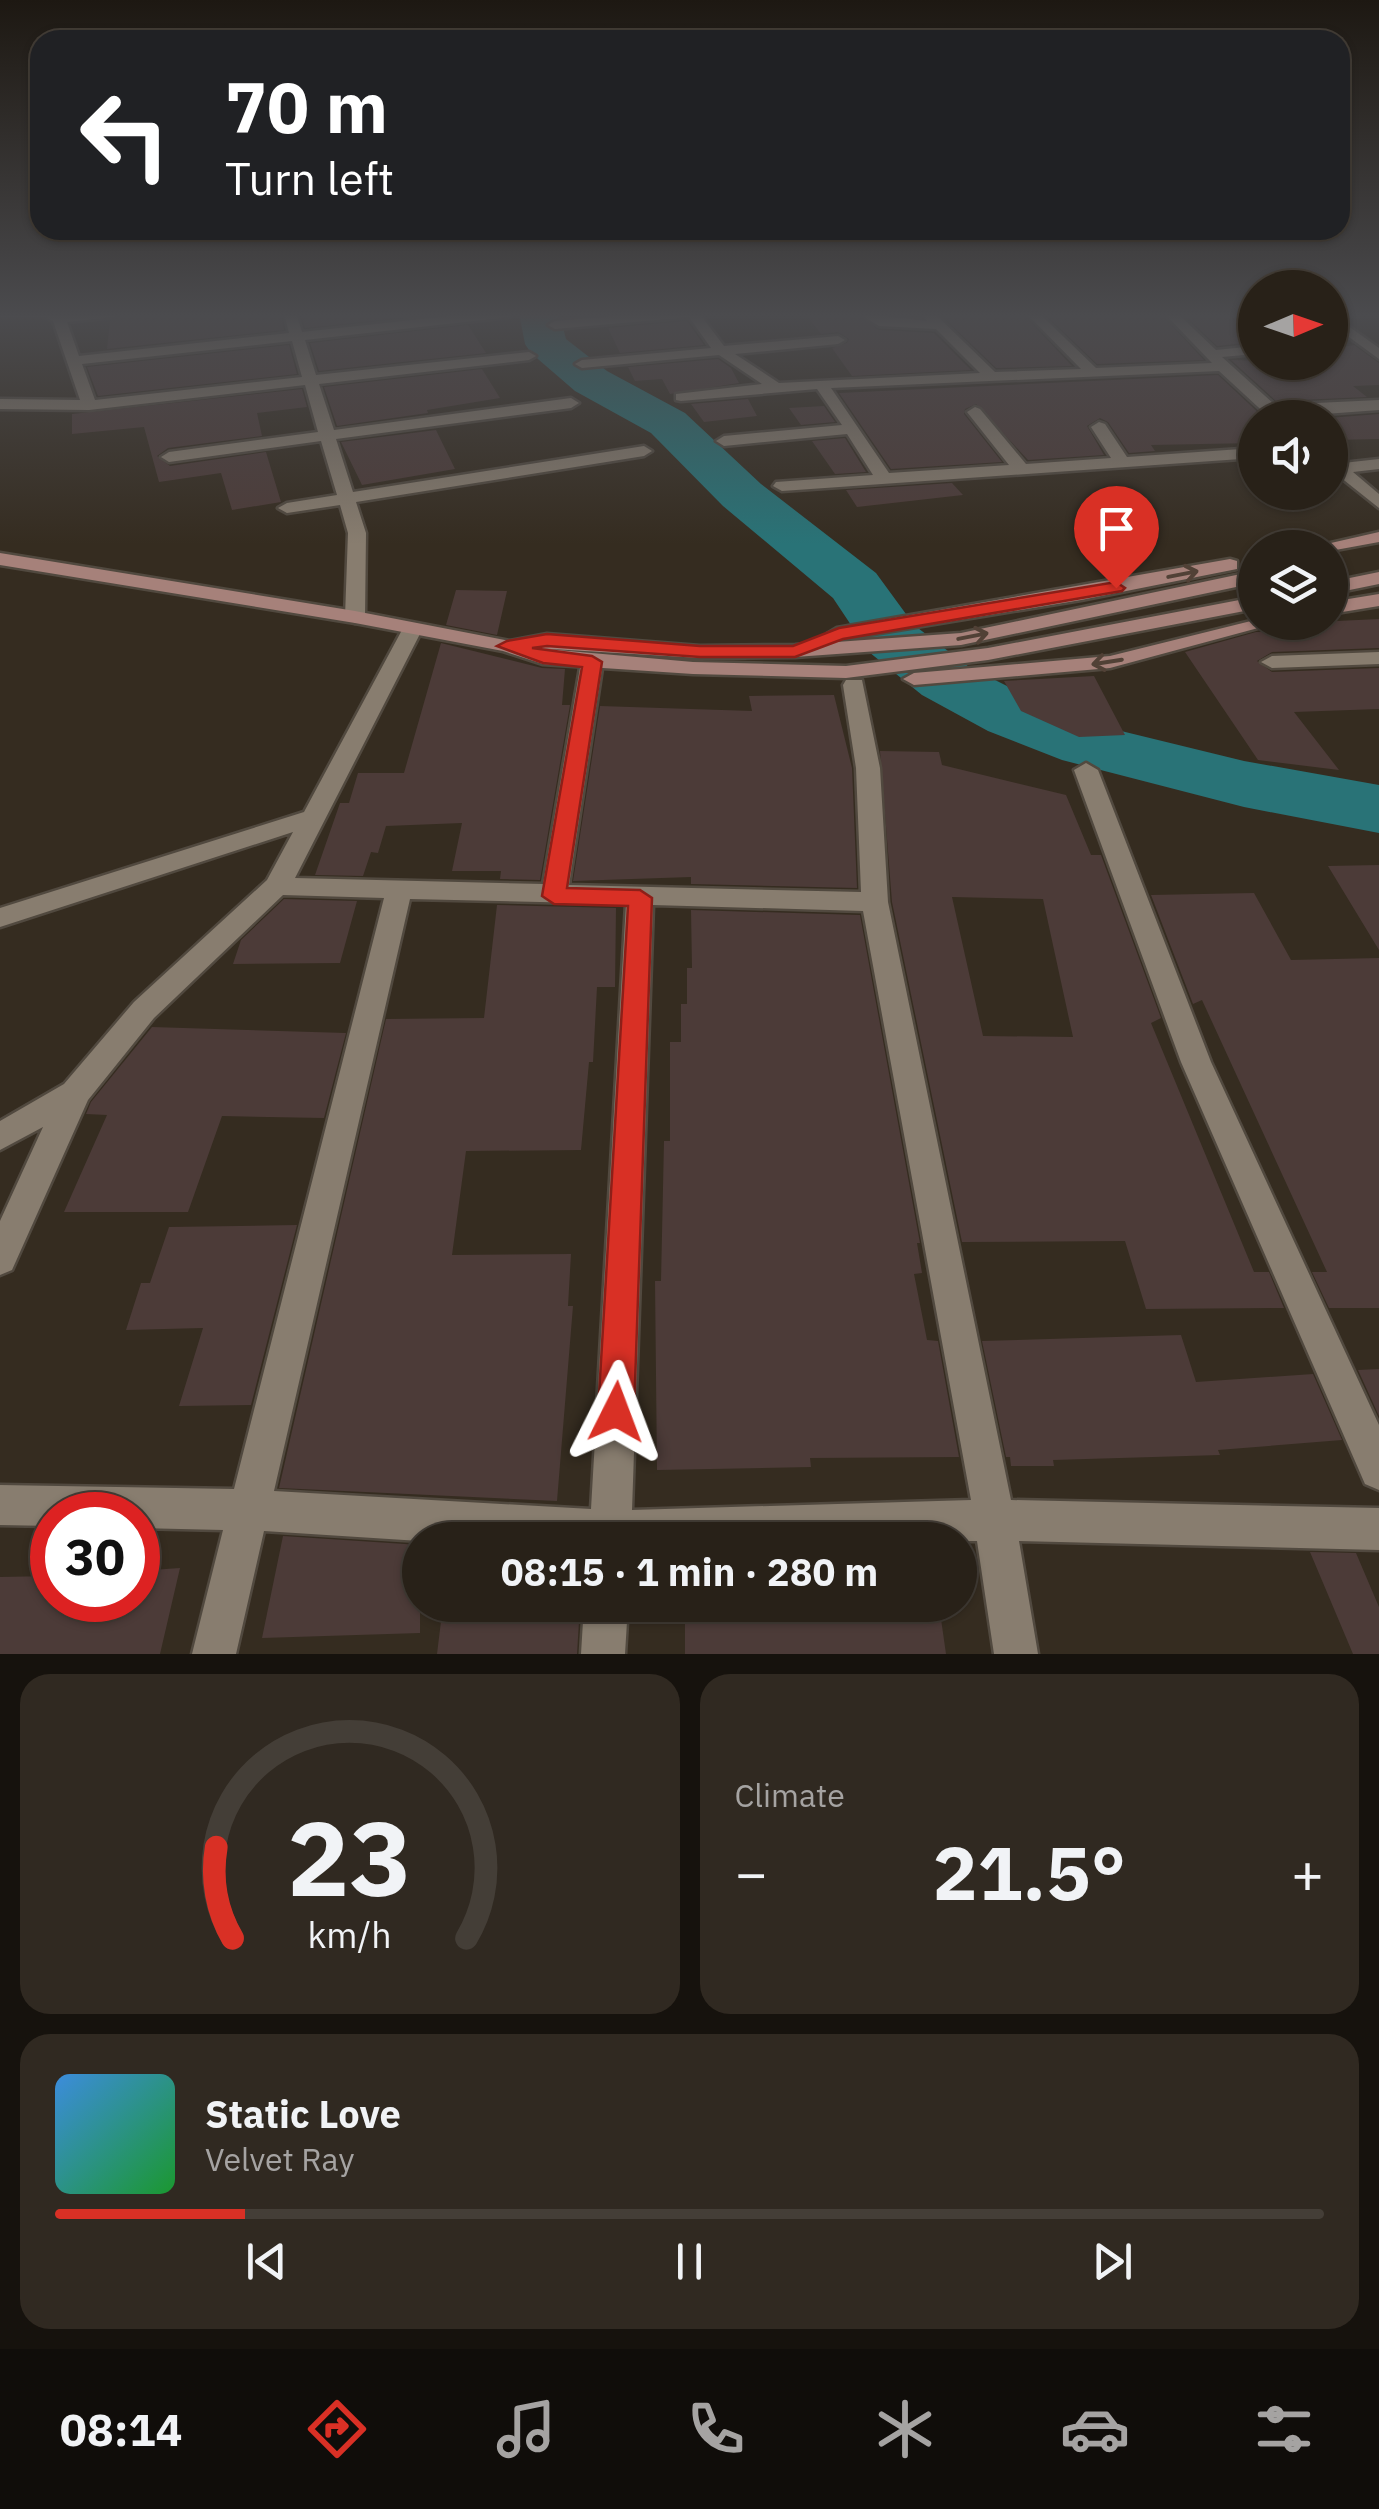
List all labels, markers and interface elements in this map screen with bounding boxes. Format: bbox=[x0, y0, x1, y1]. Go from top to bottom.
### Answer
text: 70 m bbox=[225, 61, 388, 152]
icon: left bbox=[60, 70, 190, 200]
text: Turn left bbox=[225, 149, 394, 207]
north arrow bbox=[1238, 270, 1348, 380]
map controls bbox=[1238, 270, 1348, 640]
button: sound bbox=[1238, 400, 1348, 510]
pin bbox=[1074, 486, 1159, 589]
icon: arrive bbox=[1089, 501, 1144, 556]
button: layers bbox=[1238, 530, 1348, 640]
one-way arrow bbox=[1166, 564, 1198, 583]
one-way arrow bbox=[957, 626, 989, 645]
one-way arrow bbox=[1091, 653, 1124, 671]
position arrow bbox=[564, 1360, 668, 1464]
speed limit sign: 30 bbox=[30, 1492, 160, 1622]
text: 08:15 · 1 min · 280 m bbox=[501, 1547, 878, 1596]
text: Climate bbox=[735, 1774, 845, 1816]
text: 23 bbox=[287, 1789, 412, 1925]
text: 21.5° bbox=[932, 1823, 1126, 1921]
text: − bbox=[735, 1837, 768, 1908]
text: + bbox=[1291, 1837, 1324, 1908]
text: km/h bbox=[308, 1911, 392, 1958]
text: Static Love bbox=[205, 2089, 401, 2138]
text: Velvet Ray bbox=[205, 2138, 354, 2180]
icon: previous bbox=[239, 2234, 294, 2289]
icon: pause bbox=[662, 2234, 717, 2289]
icon: next bbox=[1085, 2234, 1140, 2289]
icon: directions bbox=[302, 2394, 372, 2464]
icon: music bbox=[491, 2394, 561, 2464]
icon: phone bbox=[681, 2394, 751, 2464]
icon: climate bbox=[870, 2394, 940, 2464]
icon: car bbox=[1060, 2394, 1130, 2464]
icon: filters bbox=[1249, 2394, 1319, 2464]
text: 08:14 bbox=[60, 2400, 183, 2458]

